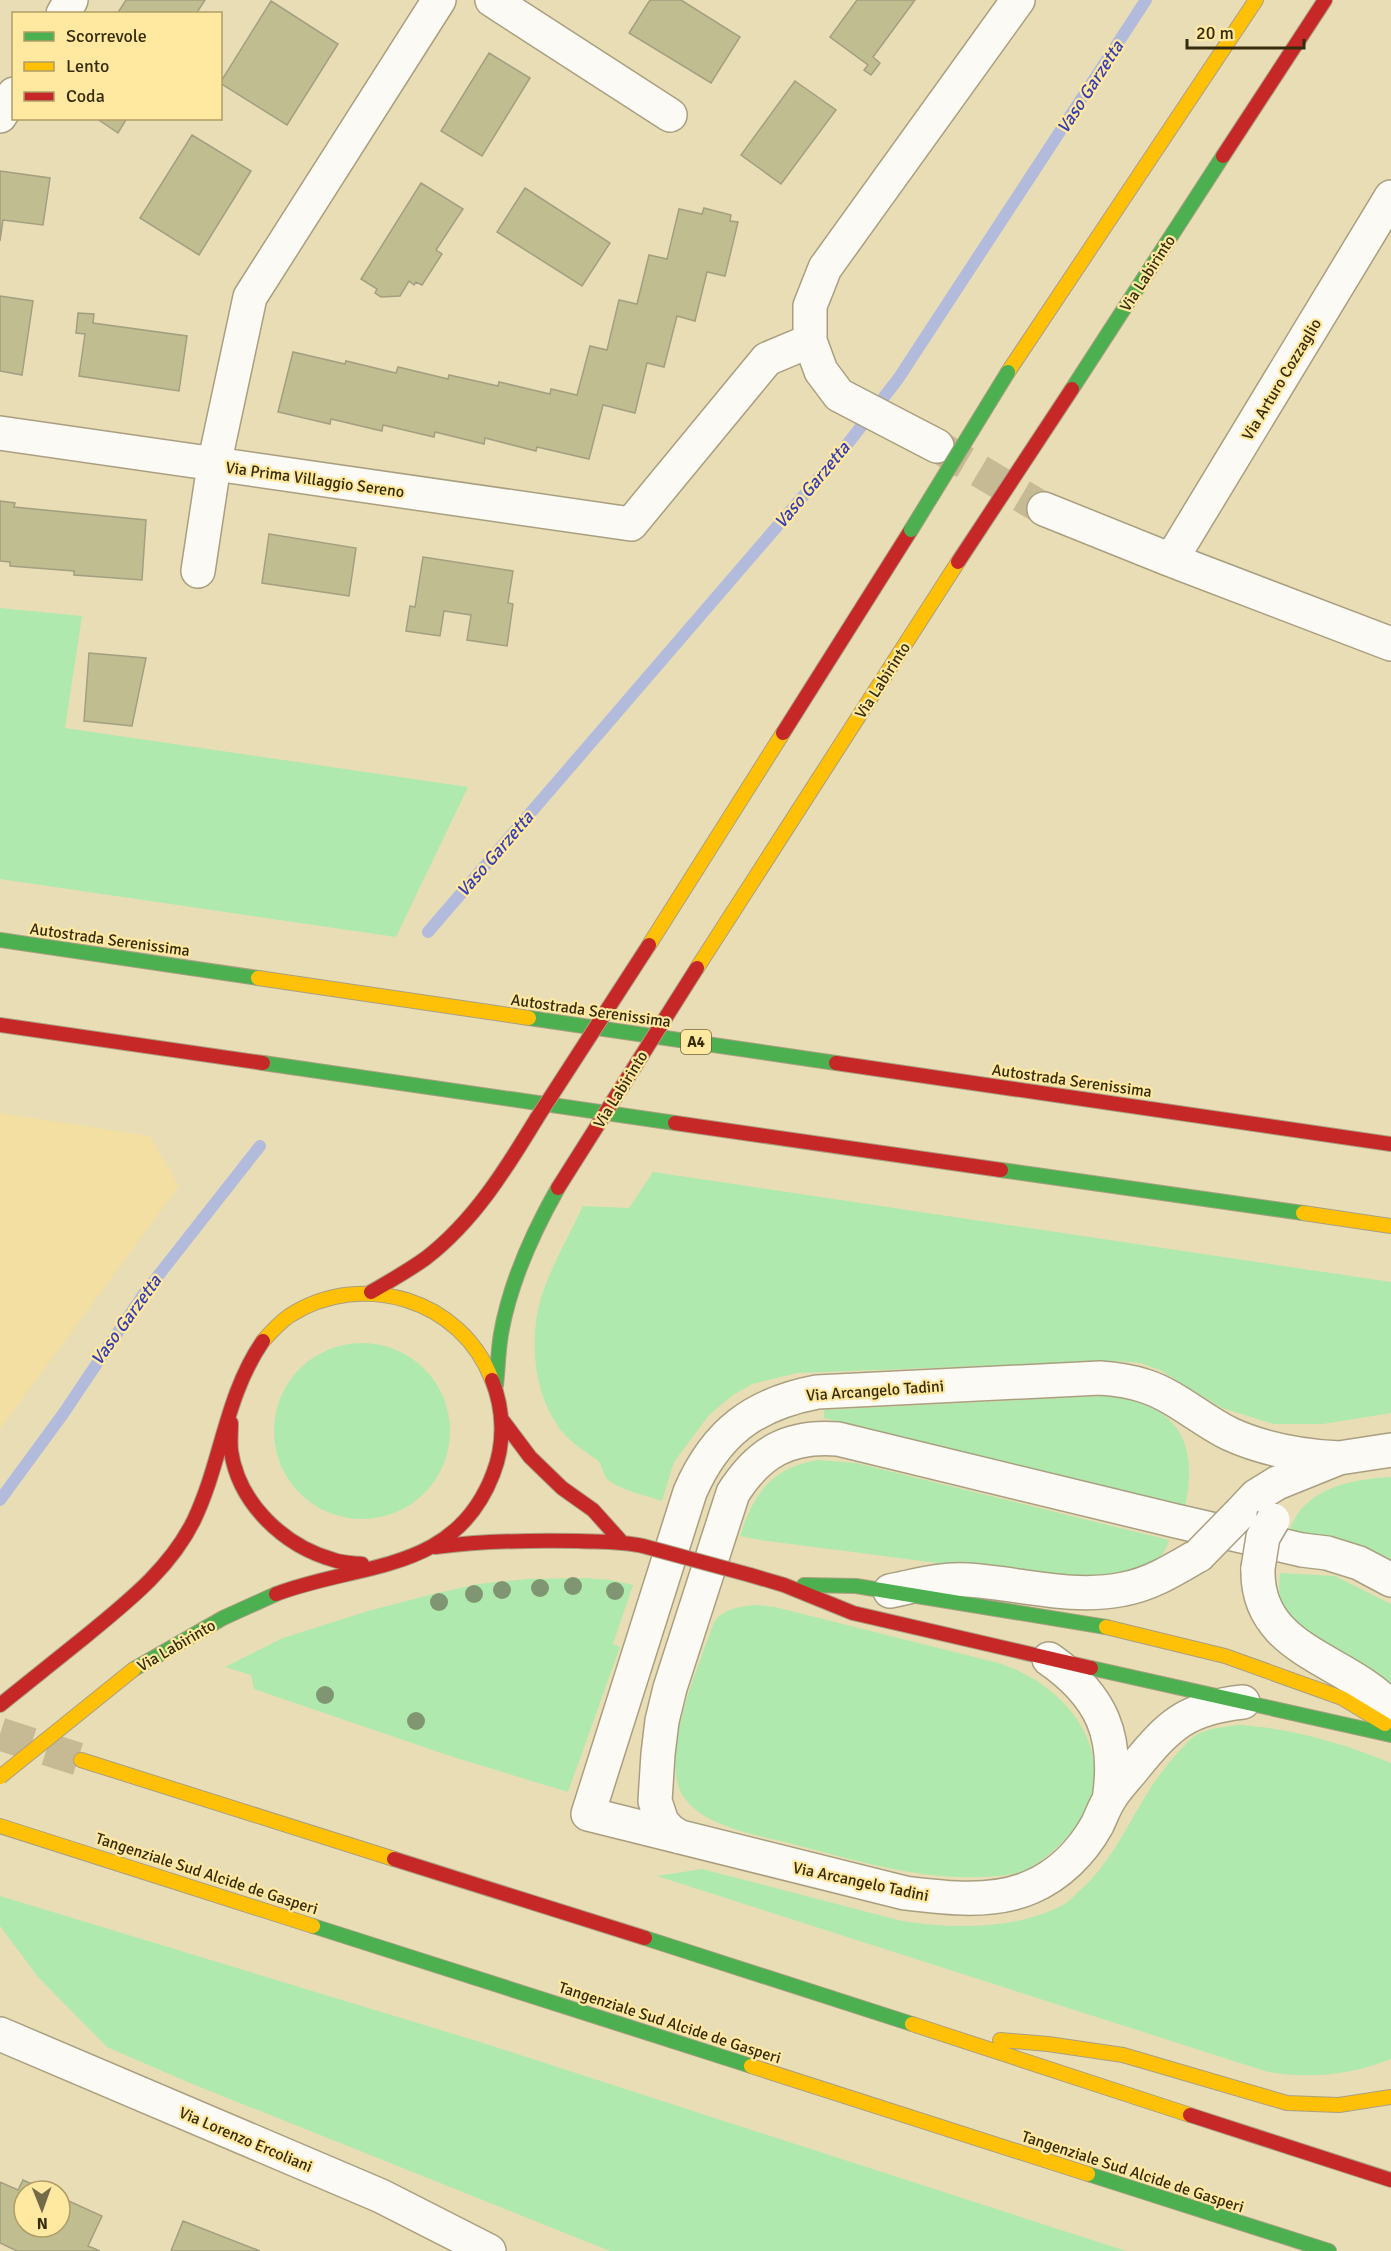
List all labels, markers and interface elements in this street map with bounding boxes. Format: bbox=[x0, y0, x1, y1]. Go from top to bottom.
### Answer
legend bbox=[12, 12, 222, 120]
scale bar bbox=[1187, 12, 1304, 50]
text: 20 m bbox=[1196, 22, 1234, 44]
text: Scorrevole bbox=[66, 25, 147, 47]
water label: Vaso Garzetta bbox=[1052, 36, 1129, 137]
text: Lento bbox=[66, 55, 109, 77]
text: Coda bbox=[66, 85, 105, 107]
street label: Via Labirinto bbox=[1116, 232, 1180, 316]
street label: Via Arturo Cozzaglio bbox=[1238, 315, 1326, 444]
water label: Vaso Garzetta bbox=[770, 437, 855, 533]
street label: Via Prima Villaggio Sereno bbox=[224, 458, 406, 502]
street label: Via Labirinto bbox=[851, 639, 915, 723]
water label: Vaso Garzetta bbox=[452, 806, 539, 901]
street label: Autostrada Serenissima bbox=[29, 919, 191, 961]
street label: Autostrada Serenissima bbox=[510, 990, 672, 1032]
road number: A4 bbox=[681, 1030, 711, 1054]
street label: Via Labirinto bbox=[589, 1047, 652, 1132]
street label: Autostrada Serenissima bbox=[991, 1060, 1153, 1102]
water label: Vaso Garzetta bbox=[86, 1270, 167, 1369]
street label: Via Arcangelo Tadini bbox=[805, 1376, 945, 1406]
street label: Via Labirinto bbox=[134, 1615, 219, 1676]
street label: Tangenziale Sud Alcide de Gasperi bbox=[93, 1828, 320, 1919]
street label: Via Arcangelo Tadini bbox=[791, 1858, 931, 1906]
street label: Tangenziale Sud Alcide de Gasperi bbox=[556, 1977, 783, 2068]
street label: Via Lorenzo Ercoliani bbox=[176, 2103, 315, 2177]
street label: Tangenziale Sud Alcide de Gasperi bbox=[1019, 2126, 1246, 2217]
north arrow bbox=[12, 2179, 72, 2239]
text: N bbox=[37, 2213, 48, 2233]

